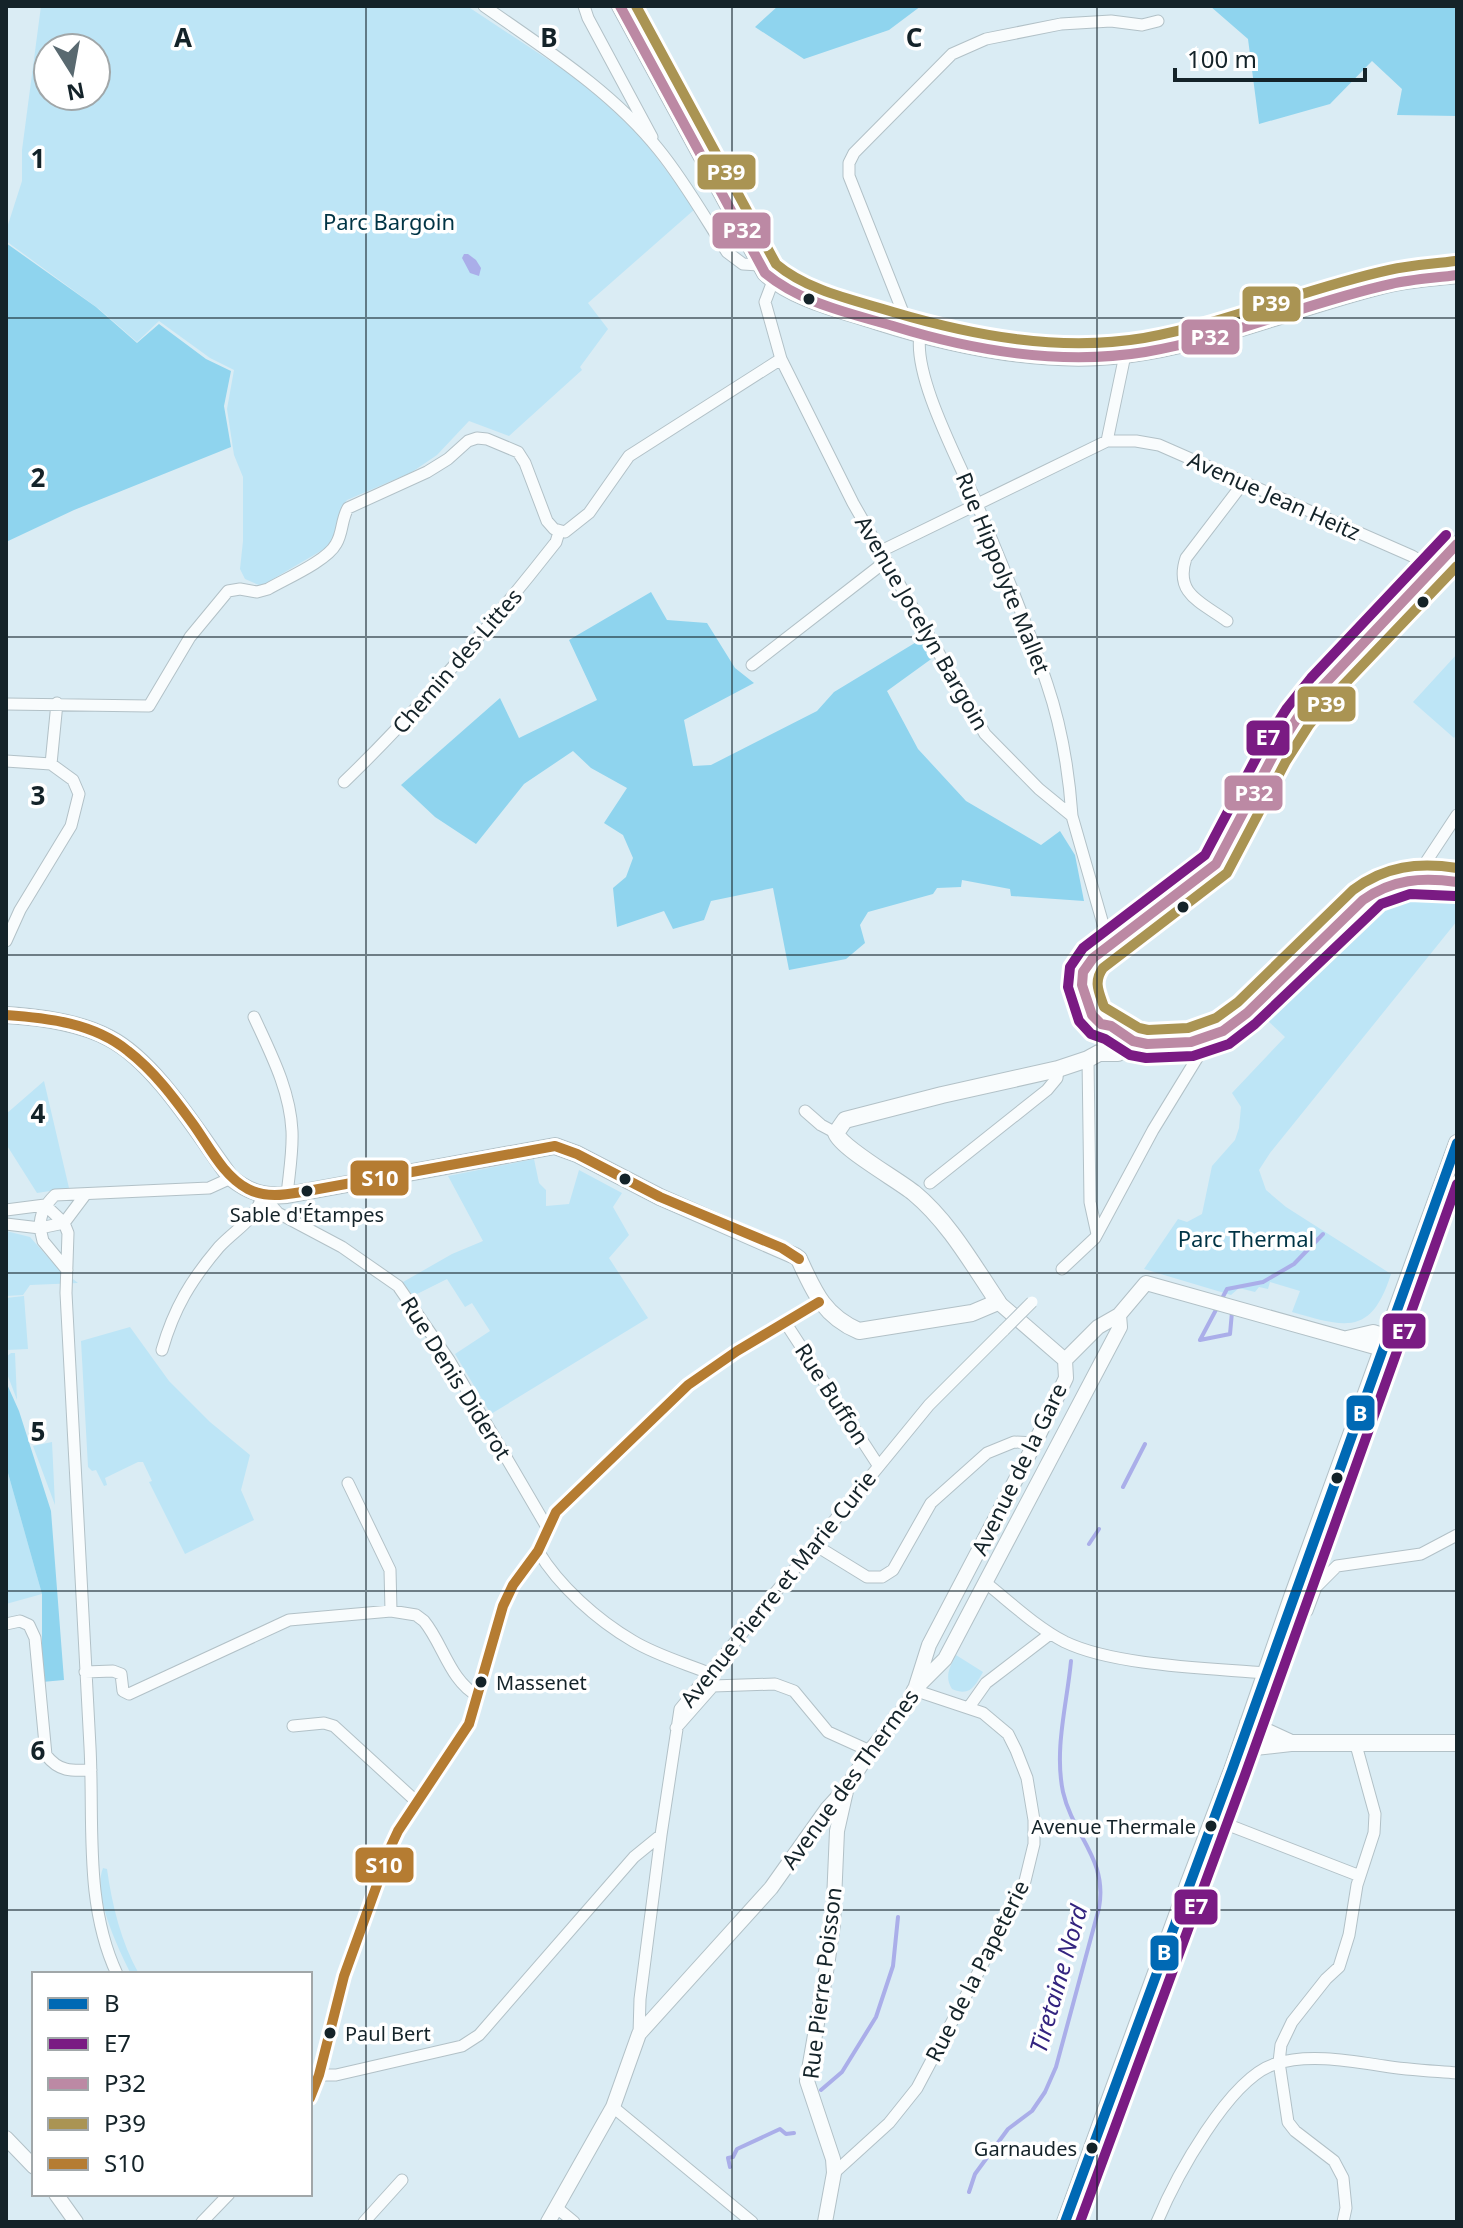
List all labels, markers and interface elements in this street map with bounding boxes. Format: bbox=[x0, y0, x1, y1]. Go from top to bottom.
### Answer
text: A bbox=[174, 19, 192, 55]
text: B bbox=[540, 19, 558, 55]
text: C bbox=[906, 19, 922, 55]
north arrow bbox=[32, 32, 112, 112]
scale bar bbox=[1175, 32, 1365, 82]
text: 100 m bbox=[1187, 42, 1257, 75]
text: N bbox=[64, 76, 88, 109]
text: 1 bbox=[31, 140, 45, 176]
line badge: P39 bbox=[696, 153, 757, 191]
text: P39 bbox=[707, 156, 745, 186]
park label: Parc Bargoin bbox=[323, 206, 455, 236]
line badge: P32 bbox=[711, 211, 772, 250]
text: P32 bbox=[723, 214, 761, 244]
line badge: P39 bbox=[1241, 285, 1302, 323]
text: P39 bbox=[1252, 287, 1290, 317]
unlabelled marker bbox=[801, 291, 817, 307]
line badge: P32 bbox=[1180, 318, 1241, 356]
text: P32 bbox=[1191, 321, 1229, 351]
street label: Avenue Jean Heitz bbox=[1183, 444, 1365, 547]
text: 2 bbox=[31, 459, 46, 495]
street label: Rue Hippolyte Mallet bbox=[950, 467, 1058, 678]
street label: Avenue Jocelyn Bargoin bbox=[849, 510, 997, 735]
street label: Chemin des Littes bbox=[385, 581, 528, 740]
unlabelled marker bbox=[1415, 594, 1431, 610]
line badge: P39 bbox=[1296, 685, 1357, 723]
text: P39 bbox=[1307, 688, 1345, 718]
line badge: E7 bbox=[1245, 719, 1291, 757]
text: E7 bbox=[1256, 721, 1280, 751]
line badge: P32 bbox=[1223, 774, 1284, 812]
text: 3 bbox=[31, 777, 45, 813]
text: P32 bbox=[1235, 777, 1273, 807]
unlabelled marker bbox=[1175, 899, 1191, 915]
text: 4 bbox=[31, 1095, 46, 1131]
line badge: S10 bbox=[349, 1159, 410, 1197]
text: S10 bbox=[361, 1162, 399, 1192]
unlabelled marker bbox=[617, 1171, 633, 1187]
marker: Sable d'Étampes bbox=[299, 1183, 315, 1199]
place label: Sable d'Étampes bbox=[230, 1201, 384, 1228]
park label: Parc Thermal bbox=[1178, 1223, 1314, 1253]
street label: Rue Denis Diderot bbox=[395, 1290, 519, 1465]
line badge: E7 bbox=[1381, 1312, 1427, 1350]
text: E7 bbox=[1392, 1315, 1416, 1345]
street label: Rue Buffon bbox=[789, 1337, 877, 1450]
street label: Avenue de la Gare bbox=[963, 1378, 1073, 1560]
line badge: B bbox=[1345, 1394, 1376, 1432]
text: B bbox=[1353, 1397, 1367, 1427]
text: 5 bbox=[31, 1413, 45, 1449]
street label: Avenue Pierre et Marie Curie bbox=[672, 1464, 882, 1713]
unlabelled marker bbox=[1329, 1470, 1345, 1486]
place label: Massenet bbox=[496, 1669, 587, 1696]
marker: Massenet bbox=[473, 1674, 489, 1690]
street label: Avenue des Thermes bbox=[774, 1682, 925, 1875]
text: 6 bbox=[31, 1732, 46, 1768]
place label: Avenue Thermale bbox=[1031, 1813, 1196, 1840]
marker: Avenue Thermale bbox=[1203, 1818, 1219, 1834]
line badge: S10 bbox=[354, 1846, 415, 1884]
text: S10 bbox=[365, 1849, 403, 1879]
street label: Rue de la Papeterie bbox=[917, 1875, 1035, 2066]
street label: Rue Pierre Poisson bbox=[794, 1885, 848, 2080]
line badge: E7 bbox=[1173, 1888, 1219, 1926]
text: E7 bbox=[1184, 1890, 1208, 1920]
water label: Tiretaine Nord bbox=[1021, 1900, 1095, 2056]
line badge: B bbox=[1149, 1934, 1180, 1972]
text: B bbox=[1157, 1936, 1171, 1966]
legend bbox=[32, 1972, 312, 2196]
text: B bbox=[104, 1986, 120, 2019]
place label: Paul Bert bbox=[345, 2020, 431, 2047]
marker: Paul Bert bbox=[322, 2025, 338, 2041]
text: E7 bbox=[104, 2026, 131, 2059]
text: P32 bbox=[104, 2066, 146, 2099]
text: P39 bbox=[104, 2106, 146, 2139]
place label: Garnaudes bbox=[974, 2135, 1077, 2162]
marker: Garnaudes bbox=[1084, 2140, 1100, 2156]
text: S10 bbox=[104, 2146, 145, 2179]

